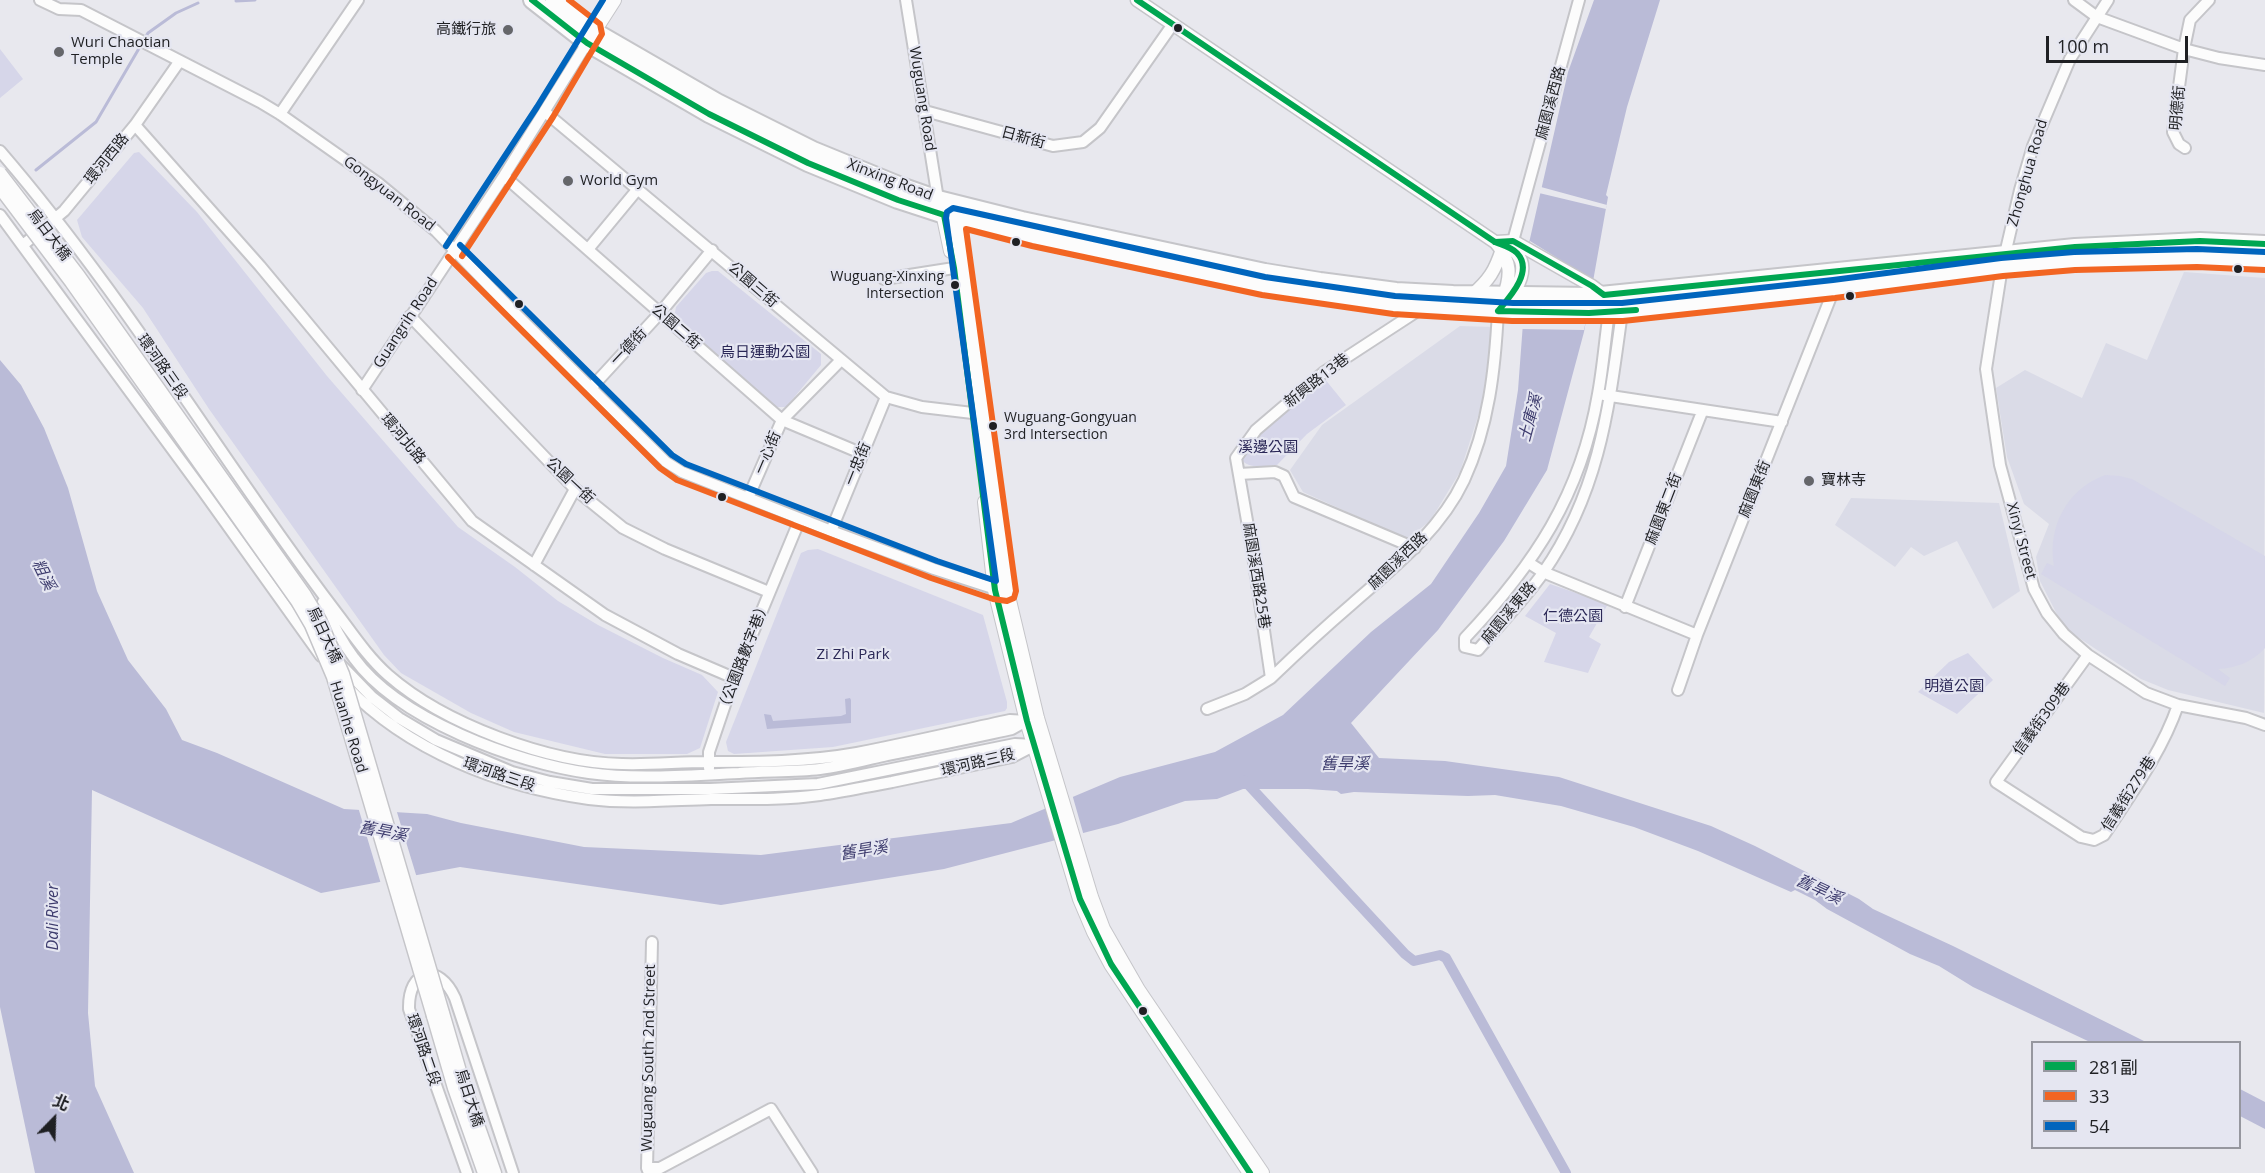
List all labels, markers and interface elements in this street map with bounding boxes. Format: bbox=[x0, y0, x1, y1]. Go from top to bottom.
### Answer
place label: 高鐵行旅 bbox=[436, 21, 496, 39]
unlabelled marker bbox=[1172, 22, 1184, 34]
marker: 高鐵行旅 bbox=[501, 23, 515, 37]
scale bar bbox=[2049, 24, 2192, 62]
place label: Wuri Chaotian Temple bbox=[71, 34, 171, 69]
text: 100 m bbox=[2057, 34, 2109, 58]
marker: Wuri Chaotian Temple bbox=[52, 45, 66, 59]
street label: Wuguang Road bbox=[905, 45, 939, 153]
street label: 麻園溪西路 bbox=[1533, 64, 1569, 142]
street label: 明德街 bbox=[2167, 85, 2189, 131]
street label: Zhonghua Road bbox=[2004, 117, 2052, 229]
street label: 日新街 bbox=[999, 123, 1047, 153]
street label: 環河西路 bbox=[81, 130, 133, 188]
street label: Gongyuan Road bbox=[340, 153, 438, 235]
street label: Xinxing Road bbox=[845, 155, 935, 205]
place label: World Gym bbox=[580, 172, 658, 190]
marker: World Gym bbox=[561, 174, 575, 188]
street label: 烏日大橋 bbox=[24, 206, 74, 264]
unlabelled marker bbox=[1010, 236, 1022, 248]
street label: 公園三街 bbox=[724, 259, 782, 311]
unlabelled marker bbox=[2232, 263, 2244, 275]
place label: Wuguang-Xinxing Intersection bbox=[831, 269, 944, 302]
street label: Guangrih Road bbox=[370, 274, 442, 372]
marker: Wuguang-Xinxing Intersection bbox=[949, 279, 961, 291]
unlabelled marker bbox=[1844, 290, 1856, 302]
unlabelled marker bbox=[513, 298, 525, 310]
street label: 公園二街 bbox=[647, 301, 705, 353]
street label: 一德街 bbox=[607, 324, 651, 370]
street label: 環河路三段 bbox=[133, 331, 191, 403]
park label: 烏日運動公園 bbox=[720, 344, 810, 362]
street label: 新興路13巷 bbox=[1281, 350, 1353, 412]
water label: 土庫溪 bbox=[1516, 392, 1546, 444]
street label: 環河北路 bbox=[377, 410, 429, 468]
place label: Wuguang-Gongyuan 3rd Intersection bbox=[1004, 410, 1137, 442]
marker: Wuguang-Gongyuan 3rd Intersection bbox=[987, 420, 999, 432]
street label: 一心街 bbox=[751, 429, 785, 477]
park label: 溪邊公園 bbox=[1238, 439, 1298, 457]
street label: 一忠街 bbox=[841, 440, 875, 488]
street label: 公園一街 bbox=[542, 454, 598, 508]
street label: 麻園東街 bbox=[1735, 458, 1775, 520]
street label: 麻園東二街 bbox=[1642, 471, 1686, 547]
place label: 寶林寺 bbox=[1821, 472, 1866, 490]
marker: 寶林寺 bbox=[1802, 474, 1816, 488]
unlabelled marker bbox=[716, 491, 728, 503]
street label: Xinyi Street bbox=[2002, 501, 2040, 581]
street label: 麻園溪西路25巷 bbox=[1239, 522, 1273, 630]
street label: 麻園溪西路 bbox=[1365, 528, 1431, 594]
water label: 粗溪 bbox=[27, 556, 59, 594]
street label: 麻園溪東路 bbox=[1478, 578, 1540, 648]
street label: （公園路數字巷） bbox=[714, 598, 774, 716]
street label: 烏日大橋 bbox=[303, 604, 345, 666]
park label: 仁德公園 bbox=[1543, 608, 1603, 626]
park label: Zi Zhi Park bbox=[816, 646, 890, 664]
park label: 明道公園 bbox=[1924, 678, 1984, 696]
street label: Huanhe Road bbox=[325, 679, 371, 775]
street label: 信義街309巷 bbox=[2010, 679, 2074, 759]
street label: 環河路三段 bbox=[939, 746, 1017, 780]
street label: 信義街279巷 bbox=[2098, 753, 2160, 835]
street label: 環河路三段 bbox=[461, 754, 537, 796]
water label: 舊旱溪 bbox=[1321, 754, 1369, 774]
water label: 舊旱溪 bbox=[358, 818, 408, 846]
water label: 舊旱溪 bbox=[839, 838, 889, 864]
water label: 舊旱溪 bbox=[1793, 871, 1845, 909]
water label: Dali River bbox=[43, 884, 63, 950]
street label: Wuguang South 2nd Street bbox=[638, 964, 660, 1152]
unlabelled marker bbox=[1137, 1005, 1149, 1017]
street label: 環河路二段 bbox=[402, 1012, 444, 1088]
legend bbox=[2031, 1041, 2241, 1149]
text: 281副 bbox=[2089, 1055, 2138, 1079]
street label: 烏日大橋 bbox=[451, 1067, 487, 1129]
text: 33 bbox=[2089, 1084, 2110, 1108]
north arrow bbox=[24, 1089, 84, 1149]
text: 北 bbox=[49, 1089, 73, 1116]
text: 54 bbox=[2089, 1114, 2110, 1138]

